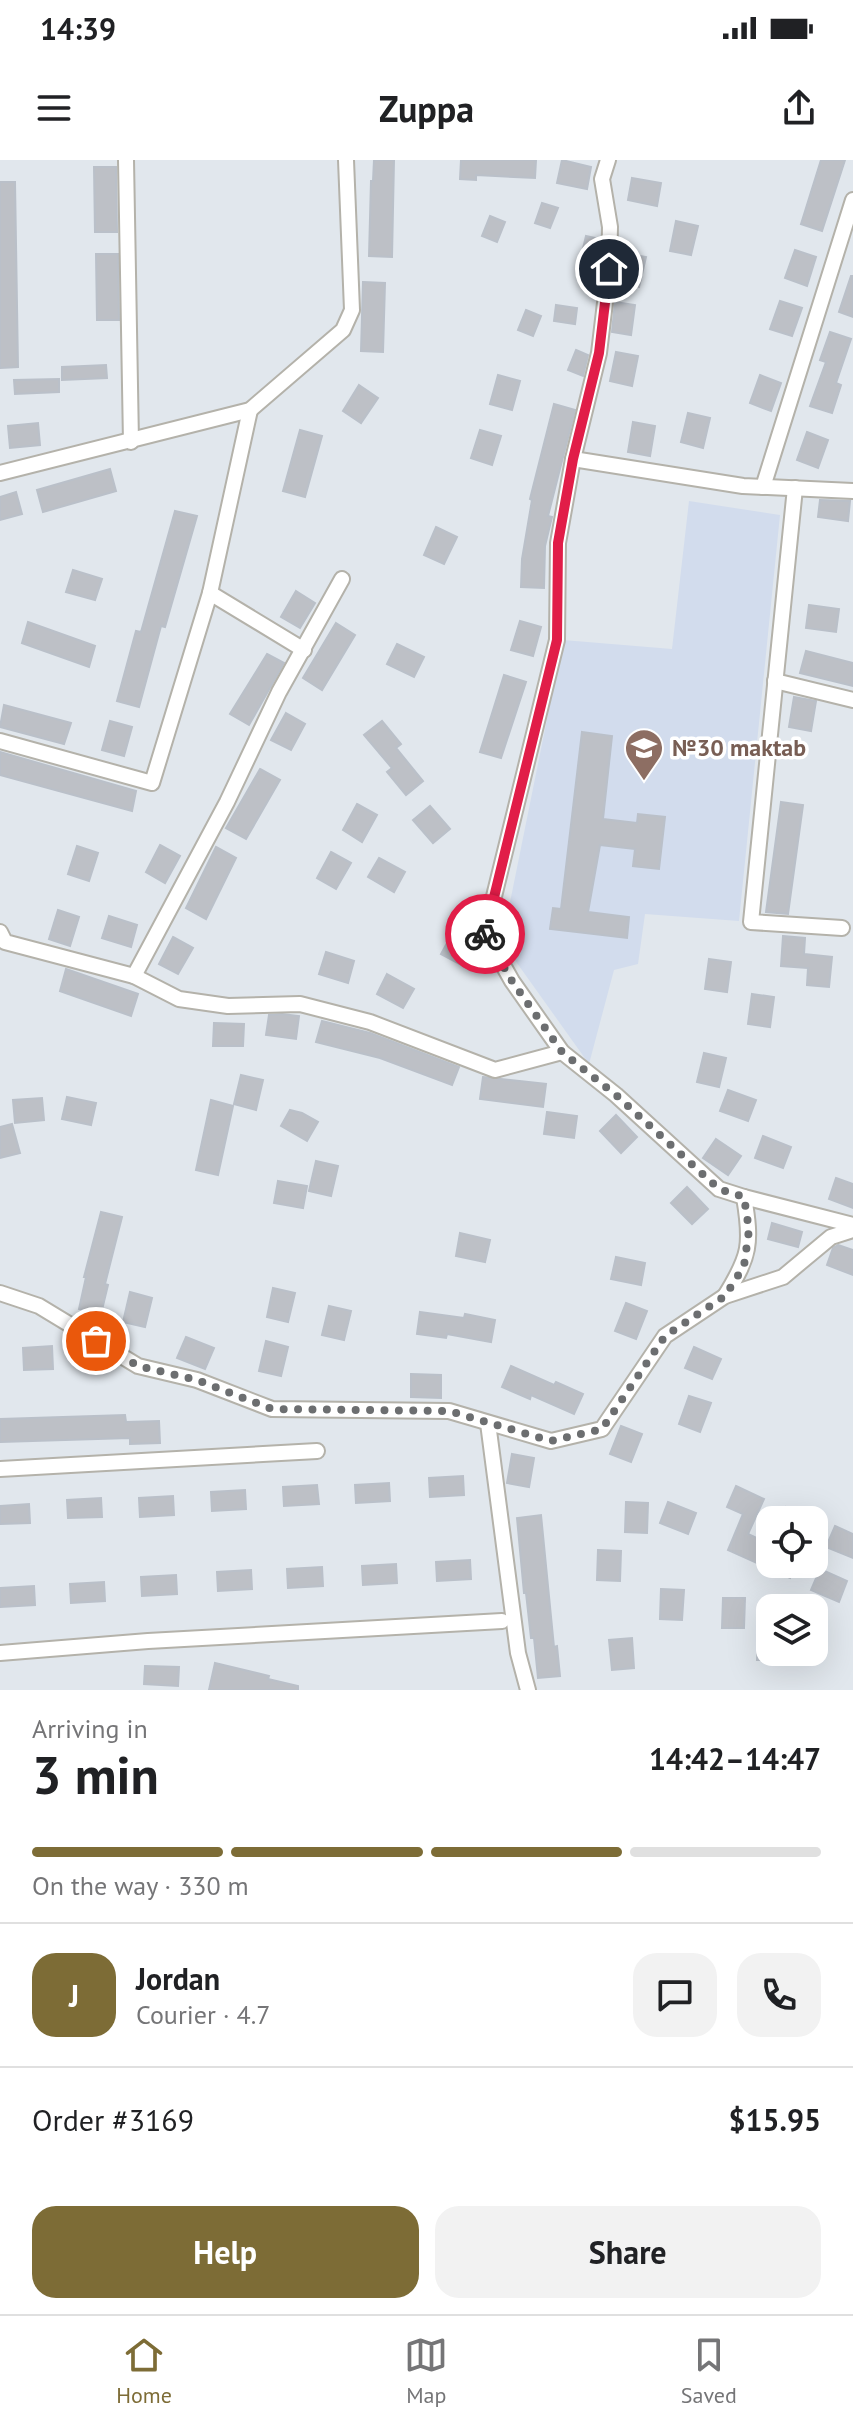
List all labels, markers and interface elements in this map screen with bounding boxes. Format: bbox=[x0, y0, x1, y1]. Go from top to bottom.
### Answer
text: 14:39 bbox=[40, 9, 116, 48]
text: Zuppa bbox=[379, 85, 474, 132]
icon: menu bbox=[32, 86, 76, 130]
icon: share bbox=[777, 86, 821, 130]
pin bbox=[575, 235, 643, 303]
icon: home bbox=[587, 247, 631, 291]
school or university icon: №30 maktab bbox=[623, 727, 665, 782]
place label: №30 maktab bbox=[672, 732, 806, 763]
courier bbox=[445, 894, 525, 974]
icon: bike bbox=[463, 912, 507, 956]
pin bbox=[62, 1307, 130, 1375]
icon: bag bbox=[74, 1319, 118, 1363]
map controls bbox=[756, 1506, 828, 1666]
button: locate bbox=[756, 1506, 828, 1578]
button: layers bbox=[756, 1594, 828, 1666]
text: Arriving in bbox=[32, 1712, 148, 1745]
text: 14:42–14:47 bbox=[649, 1739, 821, 1778]
text: 3 min bbox=[32, 1741, 159, 1808]
text: On the way · 330 m bbox=[32, 1869, 249, 1902]
button: chat bbox=[633, 1953, 717, 2037]
button: phone bbox=[737, 1953, 821, 2037]
text: Jordan bbox=[136, 1959, 220, 1998]
text: J bbox=[69, 1976, 79, 2015]
text: Courier · 4.7 bbox=[136, 1998, 270, 2031]
text: Order #3169 bbox=[32, 2100, 194, 2139]
text: $15.95 bbox=[729, 2100, 821, 2139]
button: Help bbox=[32, 2206, 419, 2298]
button: Share bbox=[435, 2206, 821, 2298]
tab: Home bbox=[116, 2333, 172, 2409]
tab: Map bbox=[404, 2333, 448, 2409]
tab: Saved bbox=[681, 2333, 737, 2409]

